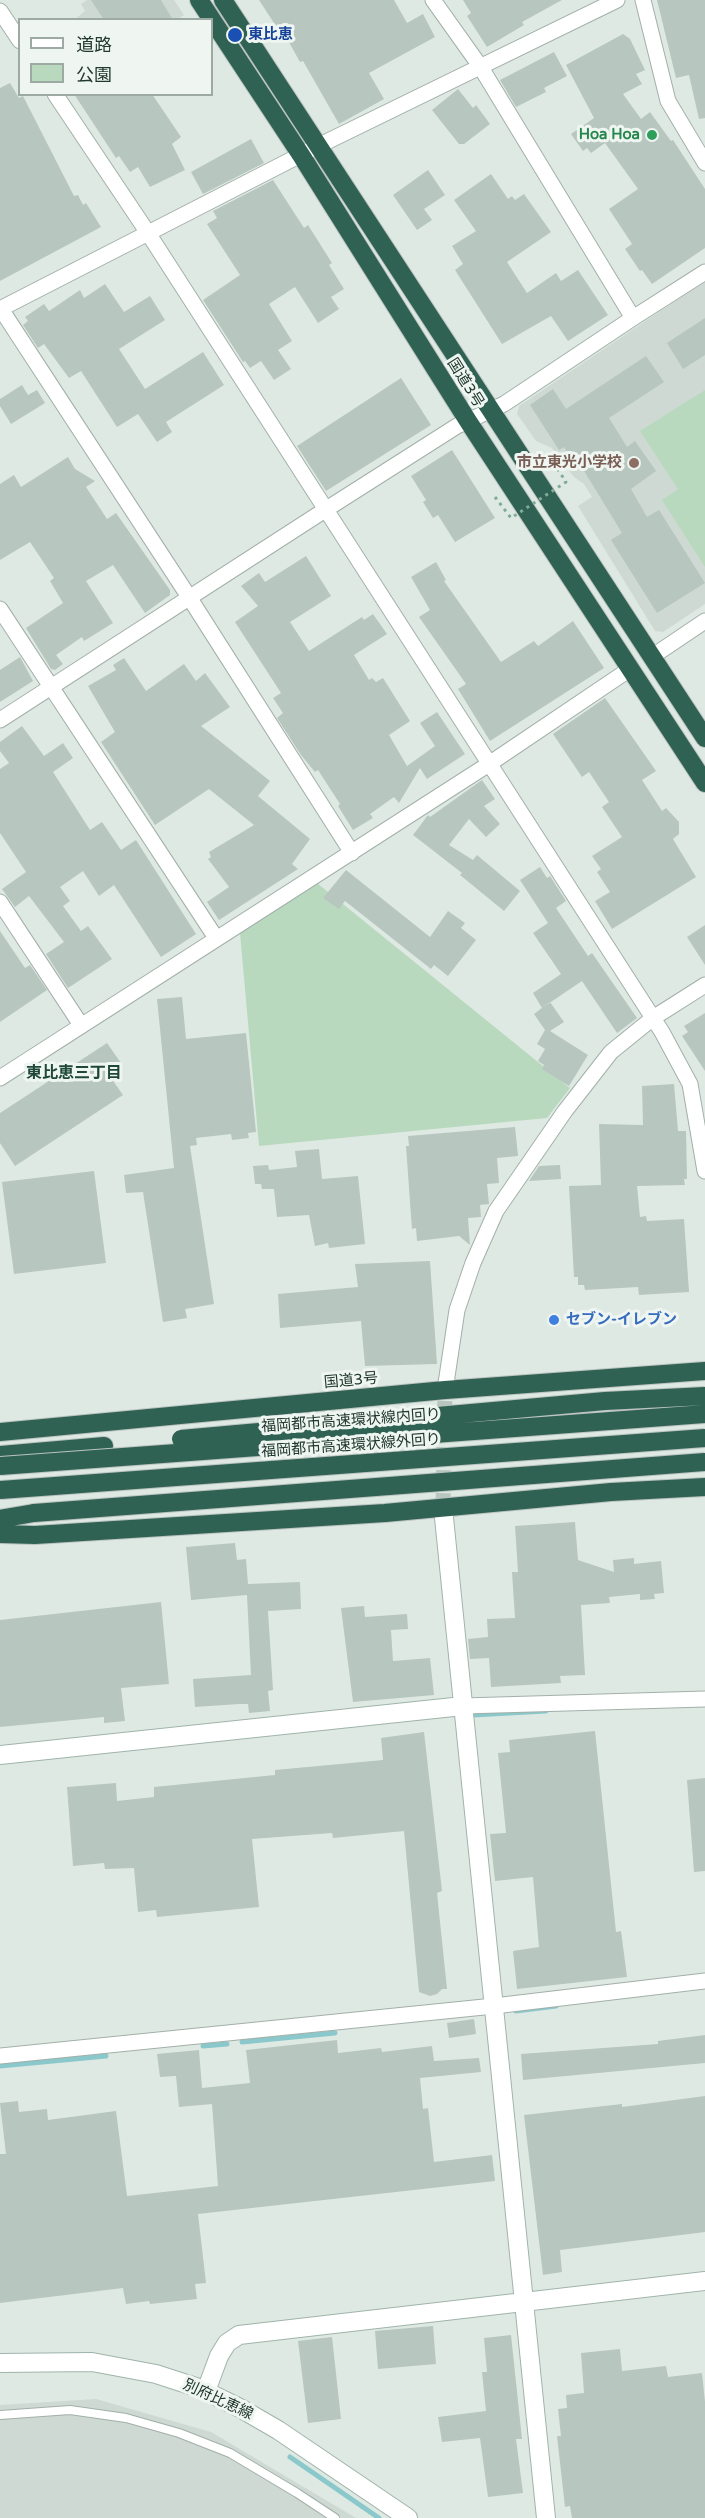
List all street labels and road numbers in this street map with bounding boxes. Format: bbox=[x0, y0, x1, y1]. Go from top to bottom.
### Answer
street label: 国道3号 bbox=[443, 355, 487, 411]
street label: 国道3号 bbox=[323, 1370, 379, 1392]
street label: 福岡都市高速環状線内回り bbox=[261, 1406, 441, 1436]
street label: 福岡都市高速環状線外回り bbox=[261, 1431, 441, 1461]
street label: 別府比恵線 bbox=[180, 2376, 256, 2424]

